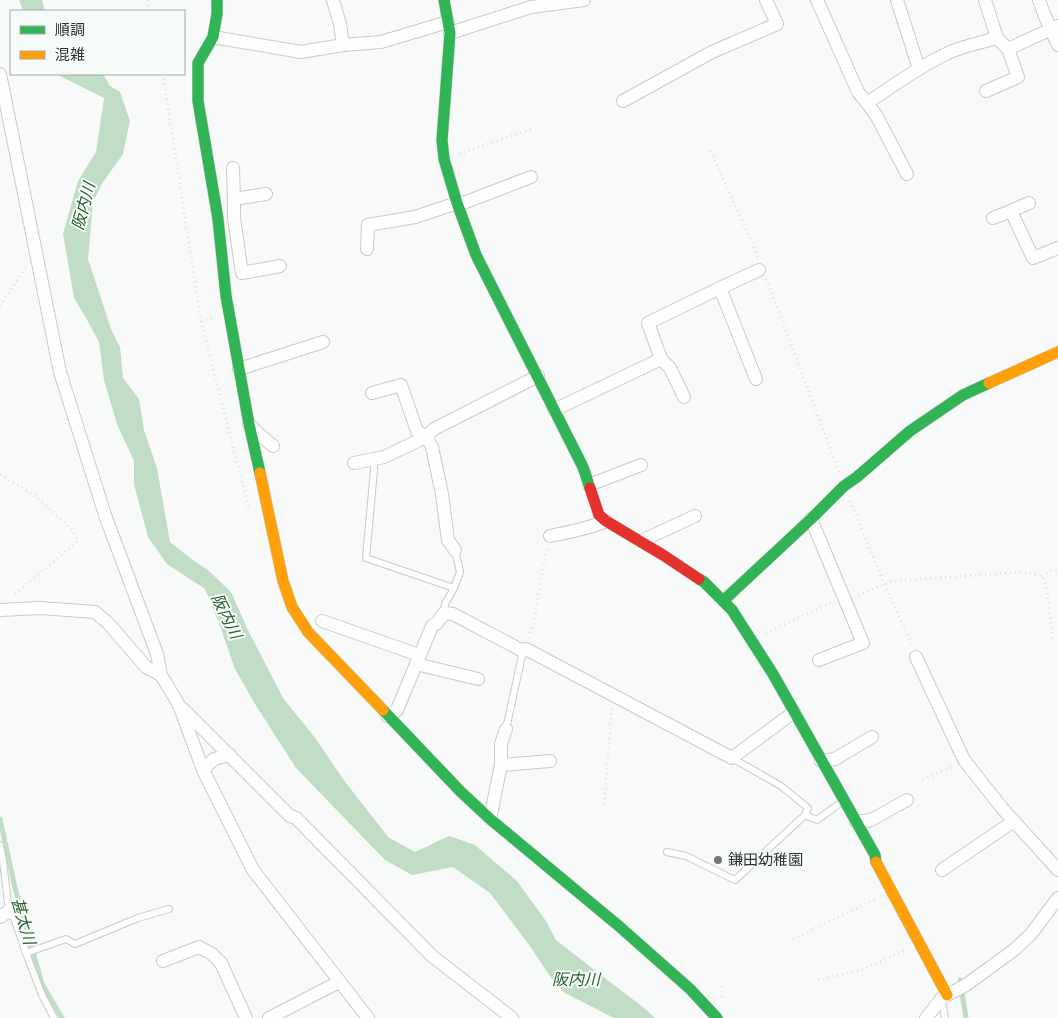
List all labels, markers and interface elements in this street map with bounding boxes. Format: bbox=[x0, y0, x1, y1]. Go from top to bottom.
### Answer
legend bbox=[10, 10, 185, 75]
text: 順調 bbox=[55, 20, 85, 39]
text: 混雑 bbox=[55, 45, 85, 64]
water label: 阪内川 bbox=[67, 178, 99, 232]
water label: 阪内川 bbox=[207, 590, 247, 644]
place label: 鎌田幼稚園 bbox=[728, 850, 803, 869]
marker: 鎌田幼稚園 bbox=[712, 854, 724, 866]
water label: 甚太川 bbox=[8, 895, 41, 949]
water label: 阪内川 bbox=[552, 969, 602, 989]

